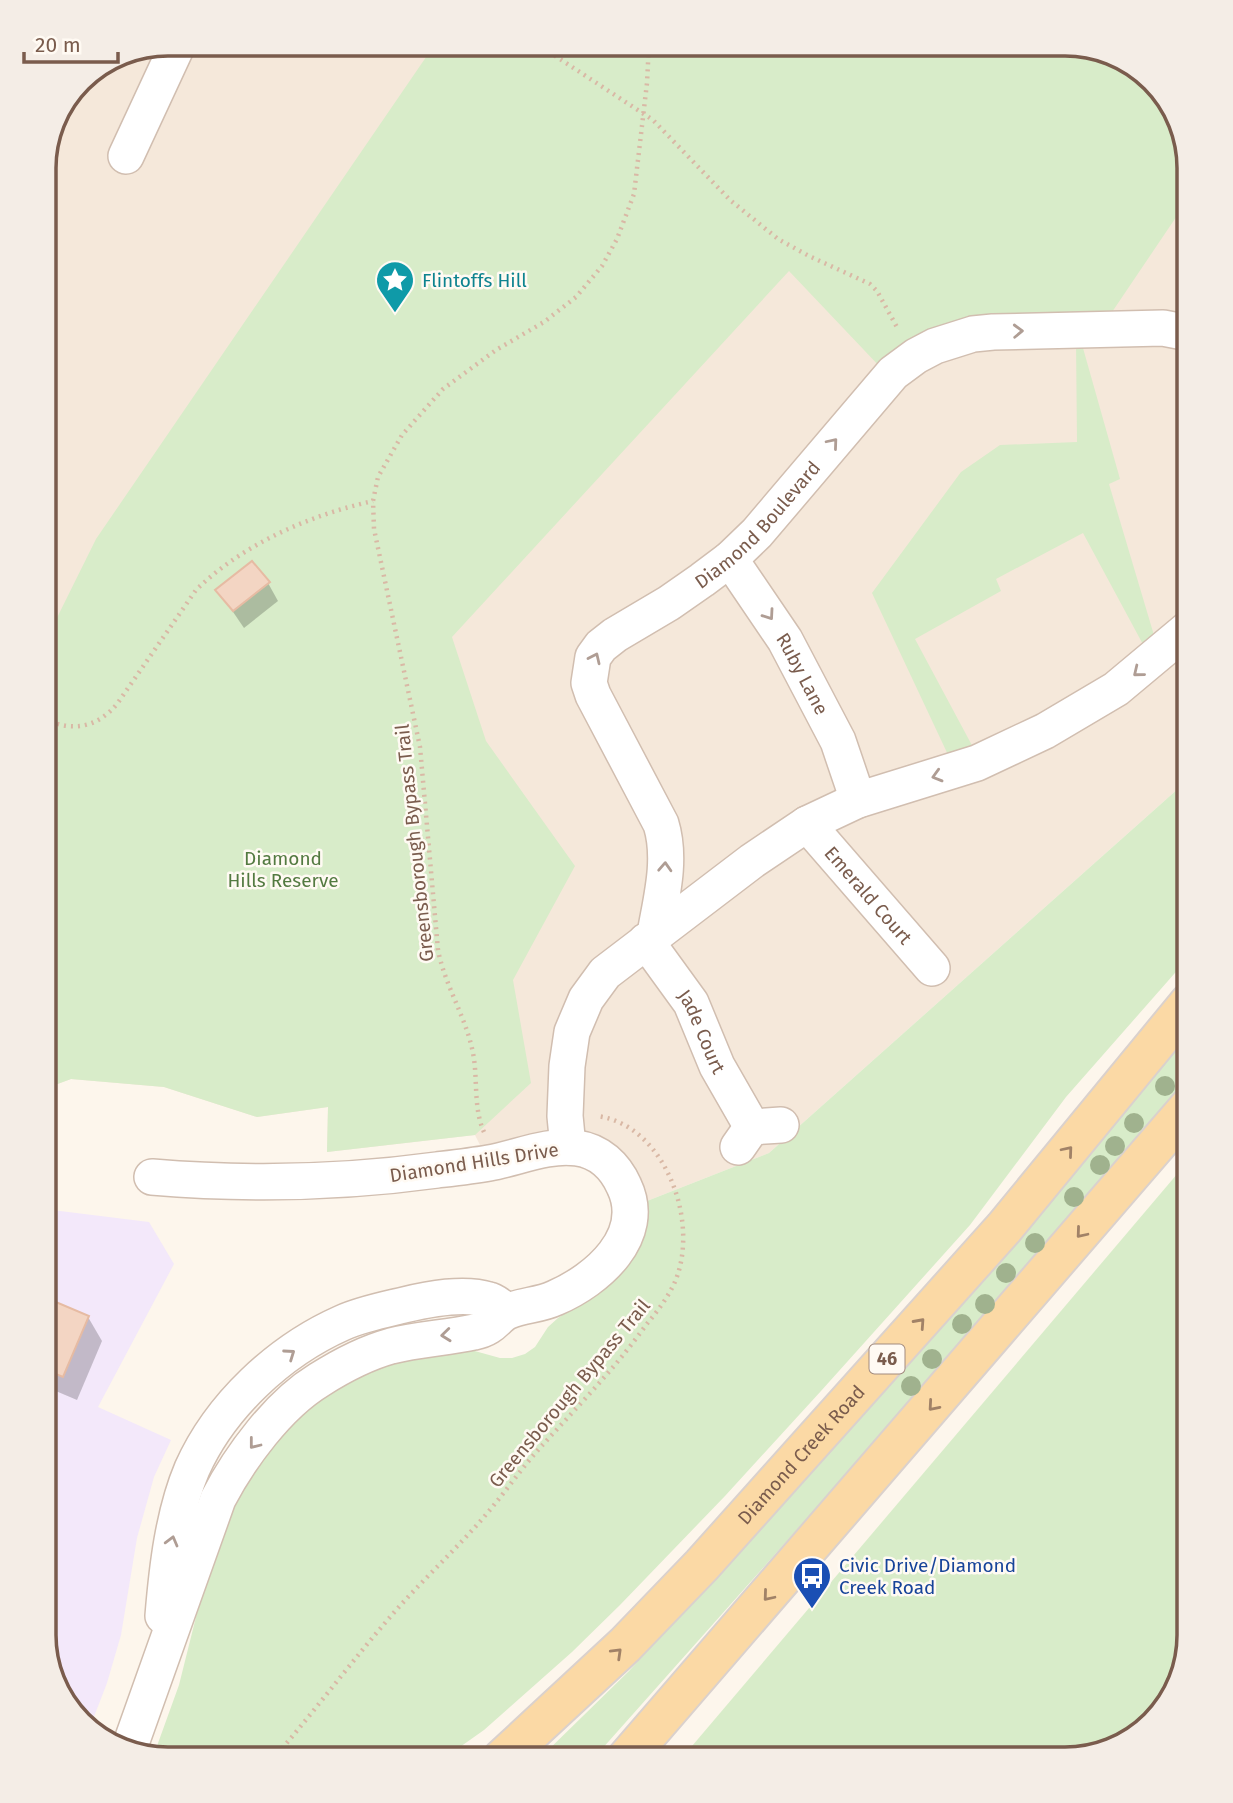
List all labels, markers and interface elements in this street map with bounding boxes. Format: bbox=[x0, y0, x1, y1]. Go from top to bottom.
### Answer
scale bar bbox=[24, 21, 119, 65]
text: 20 m bbox=[35, 32, 81, 58]
place icon: Flintoffs Hill bbox=[374, 259, 416, 314]
place label: Flintoffs Hill bbox=[422, 269, 527, 292]
one-way arrow bbox=[1013, 324, 1024, 339]
one-way arrow bbox=[825, 439, 837, 452]
street label: Diamond Boulevard bbox=[690, 457, 825, 594]
one-way arrow bbox=[761, 607, 773, 620]
street label: Ruby Lane bbox=[771, 628, 833, 719]
one-way arrow bbox=[586, 653, 600, 666]
one-way arrow bbox=[1133, 664, 1146, 676]
street label: Greensborough Bypass Trail bbox=[391, 723, 438, 963]
one-way arrow bbox=[931, 768, 943, 783]
street label: Emerald Court bbox=[820, 842, 917, 949]
park label: Diamond Hills Reserve bbox=[227, 847, 339, 892]
one-way arrow bbox=[657, 861, 672, 872]
street label: Jade Court bbox=[673, 985, 730, 1078]
street label: Diamond Hills Drive bbox=[388, 1138, 560, 1187]
one-way arrow bbox=[1060, 1146, 1073, 1158]
one-way arrow bbox=[1077, 1225, 1089, 1238]
street label: Greensborough Bypass Trail bbox=[484, 1294, 655, 1492]
one-way arrow bbox=[911, 1318, 924, 1331]
one-way arrow bbox=[440, 1328, 452, 1343]
road number: 46 bbox=[870, 1344, 904, 1374]
one-way arrow bbox=[282, 1350, 295, 1362]
street label: Diamond Creek Road bbox=[733, 1380, 870, 1529]
one-way arrow bbox=[929, 1397, 941, 1410]
one-way arrow bbox=[249, 1437, 262, 1449]
one-way arrow bbox=[164, 1535, 178, 1547]
place label: Civic Drive/Diamond Creek Road bbox=[839, 1554, 1016, 1599]
bus stop icon: Civic Drive/Diamond Creek Road bbox=[791, 1555, 833, 1610]
one-way arrow bbox=[764, 1588, 776, 1601]
one-way arrow bbox=[609, 1648, 622, 1661]

